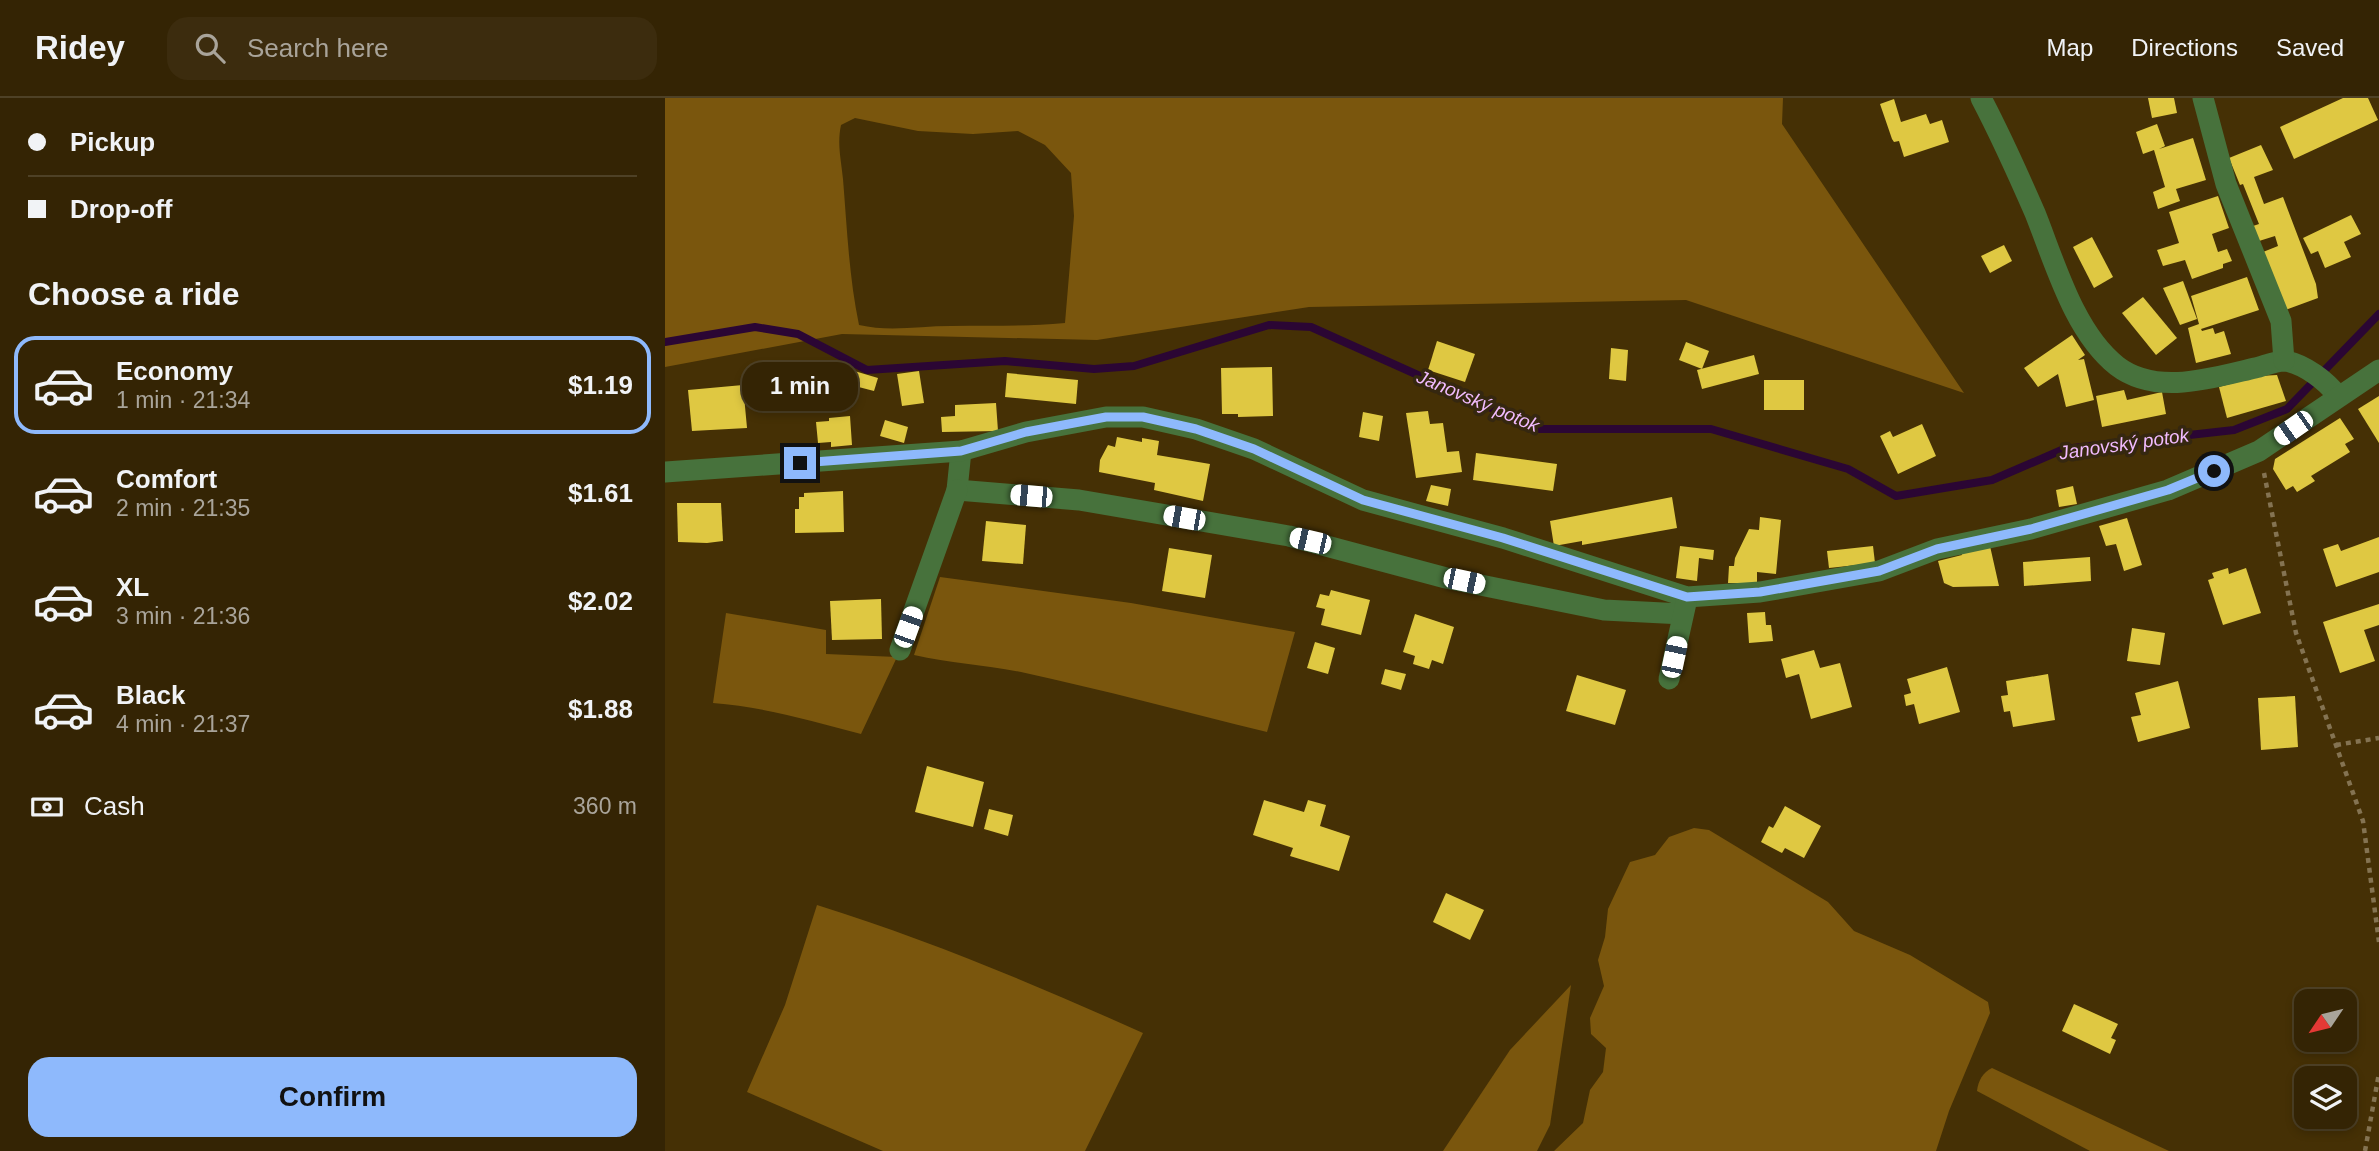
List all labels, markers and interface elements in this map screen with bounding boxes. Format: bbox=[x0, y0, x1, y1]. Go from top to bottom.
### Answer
search box bbox=[167, 17, 657, 80]
text: Ridey bbox=[35, 29, 125, 66]
icon: search bbox=[191, 29, 229, 67]
text: Search here bbox=[247, 33, 389, 63]
text: Map bbox=[2047, 34, 2093, 61]
text: Directions bbox=[2131, 34, 2238, 61]
text: Saved bbox=[2276, 34, 2344, 61]
text: Pickup bbox=[70, 127, 155, 157]
text: Drop-off bbox=[70, 194, 173, 224]
text: Choose a ride bbox=[28, 276, 240, 312]
icon: car bbox=[32, 354, 95, 417]
text: Economy bbox=[116, 356, 233, 386]
callout: 1 min bbox=[742, 362, 858, 410]
water label: Janovský potok bbox=[1413, 365, 1544, 437]
text: $1.19 bbox=[568, 370, 633, 400]
text: 1 min bbox=[770, 373, 830, 399]
text: 1 min · 21:34 bbox=[116, 387, 250, 413]
car bbox=[2270, 407, 2317, 449]
water label: Janovský potok bbox=[2057, 424, 2192, 464]
route end bbox=[784, 447, 816, 479]
route start bbox=[2198, 455, 2230, 487]
icon: car bbox=[32, 462, 95, 525]
text: Comfort bbox=[116, 464, 217, 494]
text: $1.61 bbox=[568, 478, 633, 508]
car bbox=[1010, 484, 1053, 508]
text: 2 min · 21:35 bbox=[116, 495, 250, 521]
car bbox=[1162, 504, 1207, 532]
car bbox=[1288, 526, 1333, 556]
car bbox=[1442, 566, 1487, 596]
icon: car bbox=[32, 570, 95, 633]
text: XL bbox=[116, 572, 149, 602]
text: $2.02 bbox=[568, 586, 633, 616]
text: 3 min · 21:36 bbox=[116, 603, 250, 629]
car bbox=[891, 604, 926, 650]
car bbox=[1660, 634, 1689, 680]
icon: car bbox=[32, 678, 95, 741]
text: Black bbox=[116, 680, 185, 710]
text: $1.88 bbox=[568, 694, 633, 724]
text: 4 min · 21:37 bbox=[116, 711, 250, 737]
icon: cash bbox=[28, 788, 66, 826]
text: Cash bbox=[84, 791, 145, 821]
text: 360 m bbox=[573, 793, 637, 819]
north arrow bbox=[2294, 989, 2357, 1052]
map controls bbox=[2294, 989, 2357, 1129]
button: Confirm bbox=[28, 1057, 637, 1137]
button: layers bbox=[2294, 1066, 2357, 1129]

